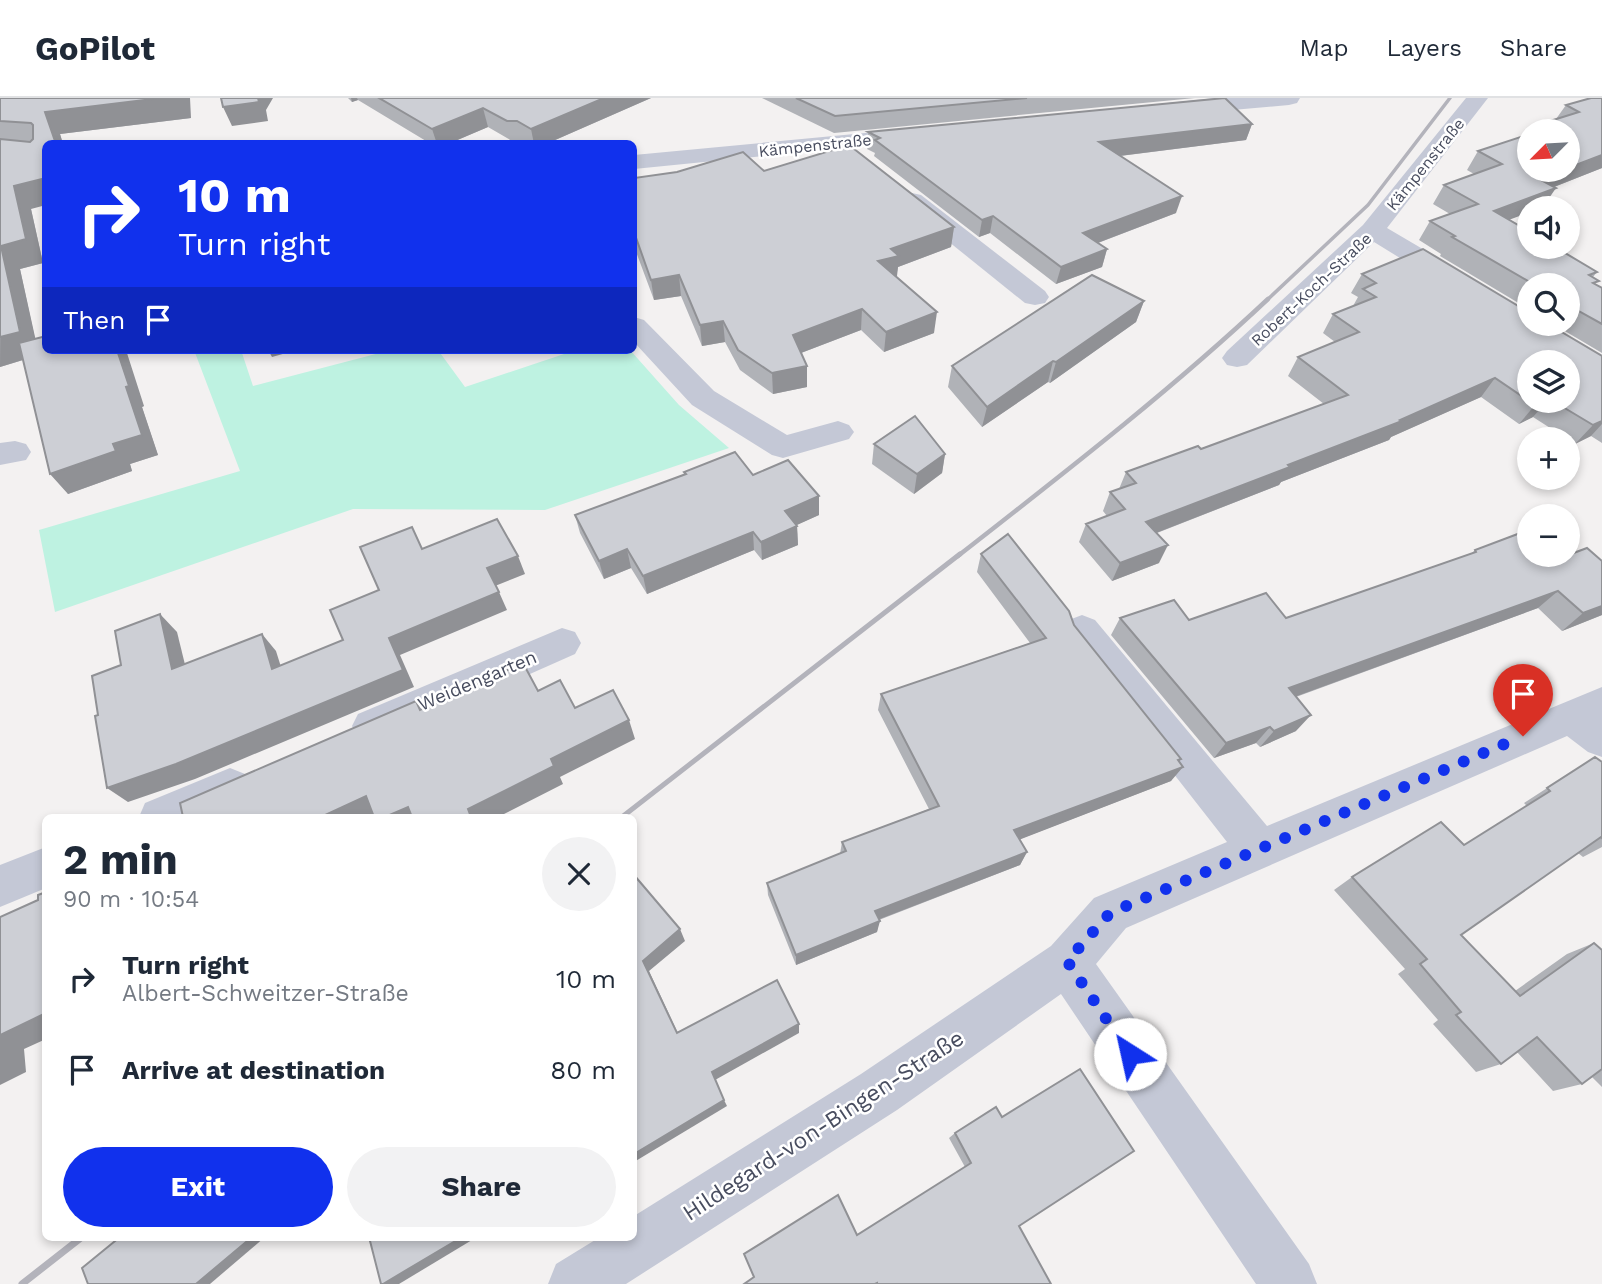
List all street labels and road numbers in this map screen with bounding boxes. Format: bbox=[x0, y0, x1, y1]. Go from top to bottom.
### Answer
street label: Kämpenstraße bbox=[1382, 114, 1468, 214]
street label: Kämpenstraße bbox=[758, 130, 872, 161]
street label: Robert-Koch-Straße bbox=[1247, 229, 1375, 350]
street label: Weidengarten bbox=[414, 645, 540, 716]
street label: Hildegard-von-Bingen-Straße bbox=[678, 1024, 969, 1226]

